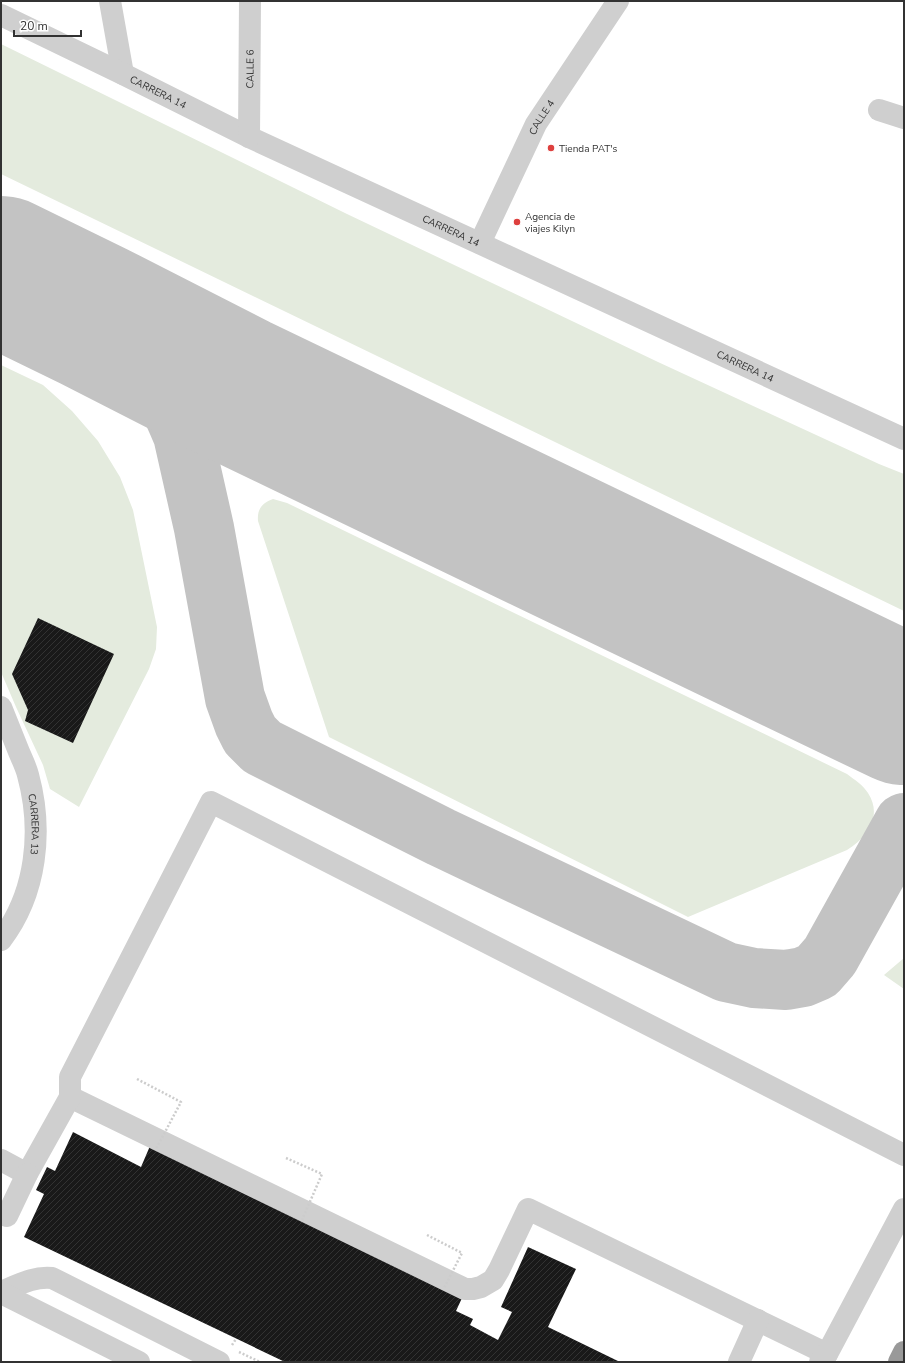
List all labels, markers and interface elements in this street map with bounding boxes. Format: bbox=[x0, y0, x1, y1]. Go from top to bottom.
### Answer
scale bar bbox=[14, 12, 81, 38]
text: 20 m bbox=[20, 18, 48, 34]
street label: CALLE 6 bbox=[243, 49, 258, 89]
street label: CARRERA 14 bbox=[127, 73, 189, 113]
street label: CALLE 4 bbox=[526, 97, 558, 137]
place label: Tienda PAT's bbox=[559, 142, 617, 156]
marker: Tienda PAT's bbox=[546, 143, 556, 153]
place label: Agencia de viajes Kilyn bbox=[525, 210, 575, 236]
street label: CARRERA 14 bbox=[420, 212, 482, 250]
marker: Agencia de viajes Kilyn bbox=[512, 217, 522, 227]
street label: CARRERA 14 bbox=[714, 348, 776, 386]
street label: CARRERA 13 bbox=[24, 793, 42, 855]

